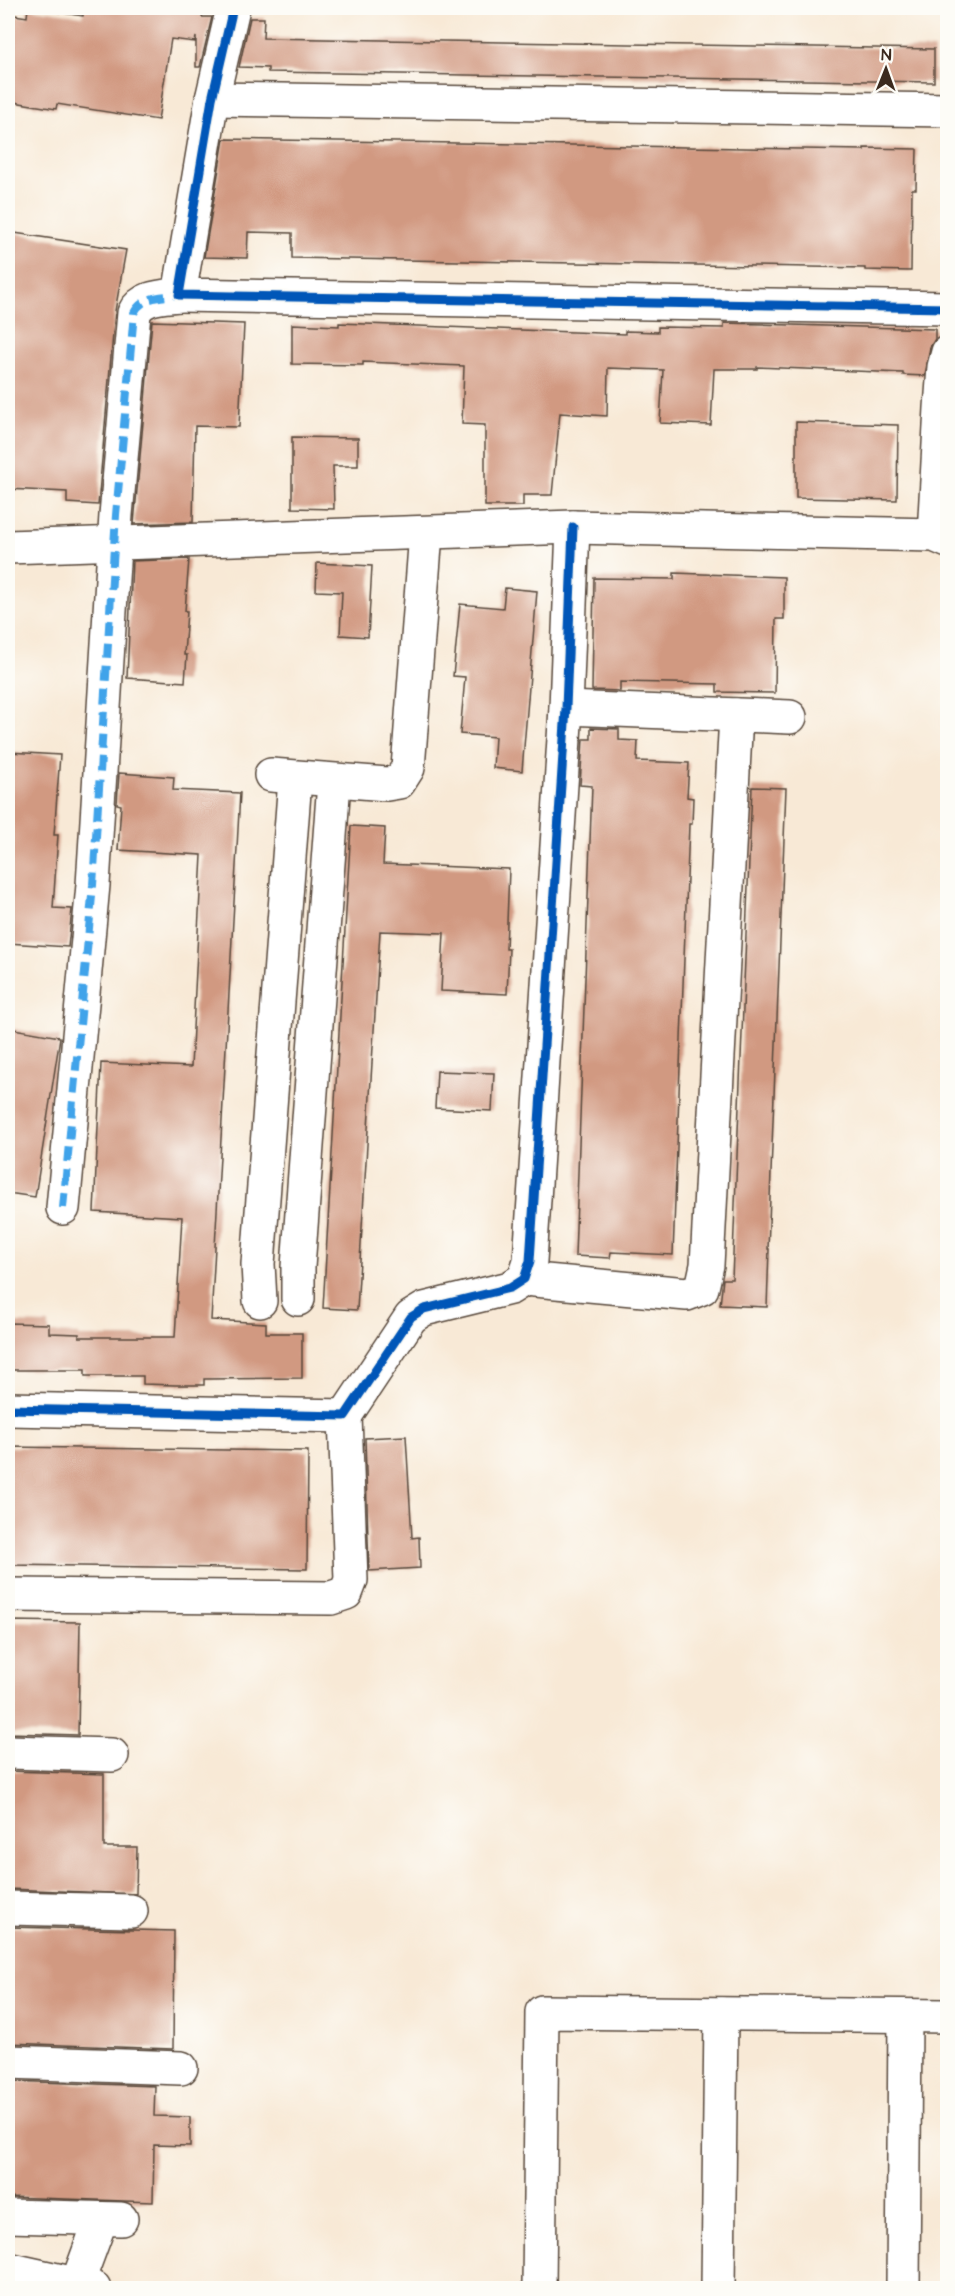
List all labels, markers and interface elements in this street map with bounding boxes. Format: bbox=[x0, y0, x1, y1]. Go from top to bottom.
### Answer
north arrow bbox=[856, 39, 916, 99]
text: N bbox=[881, 44, 891, 66]

